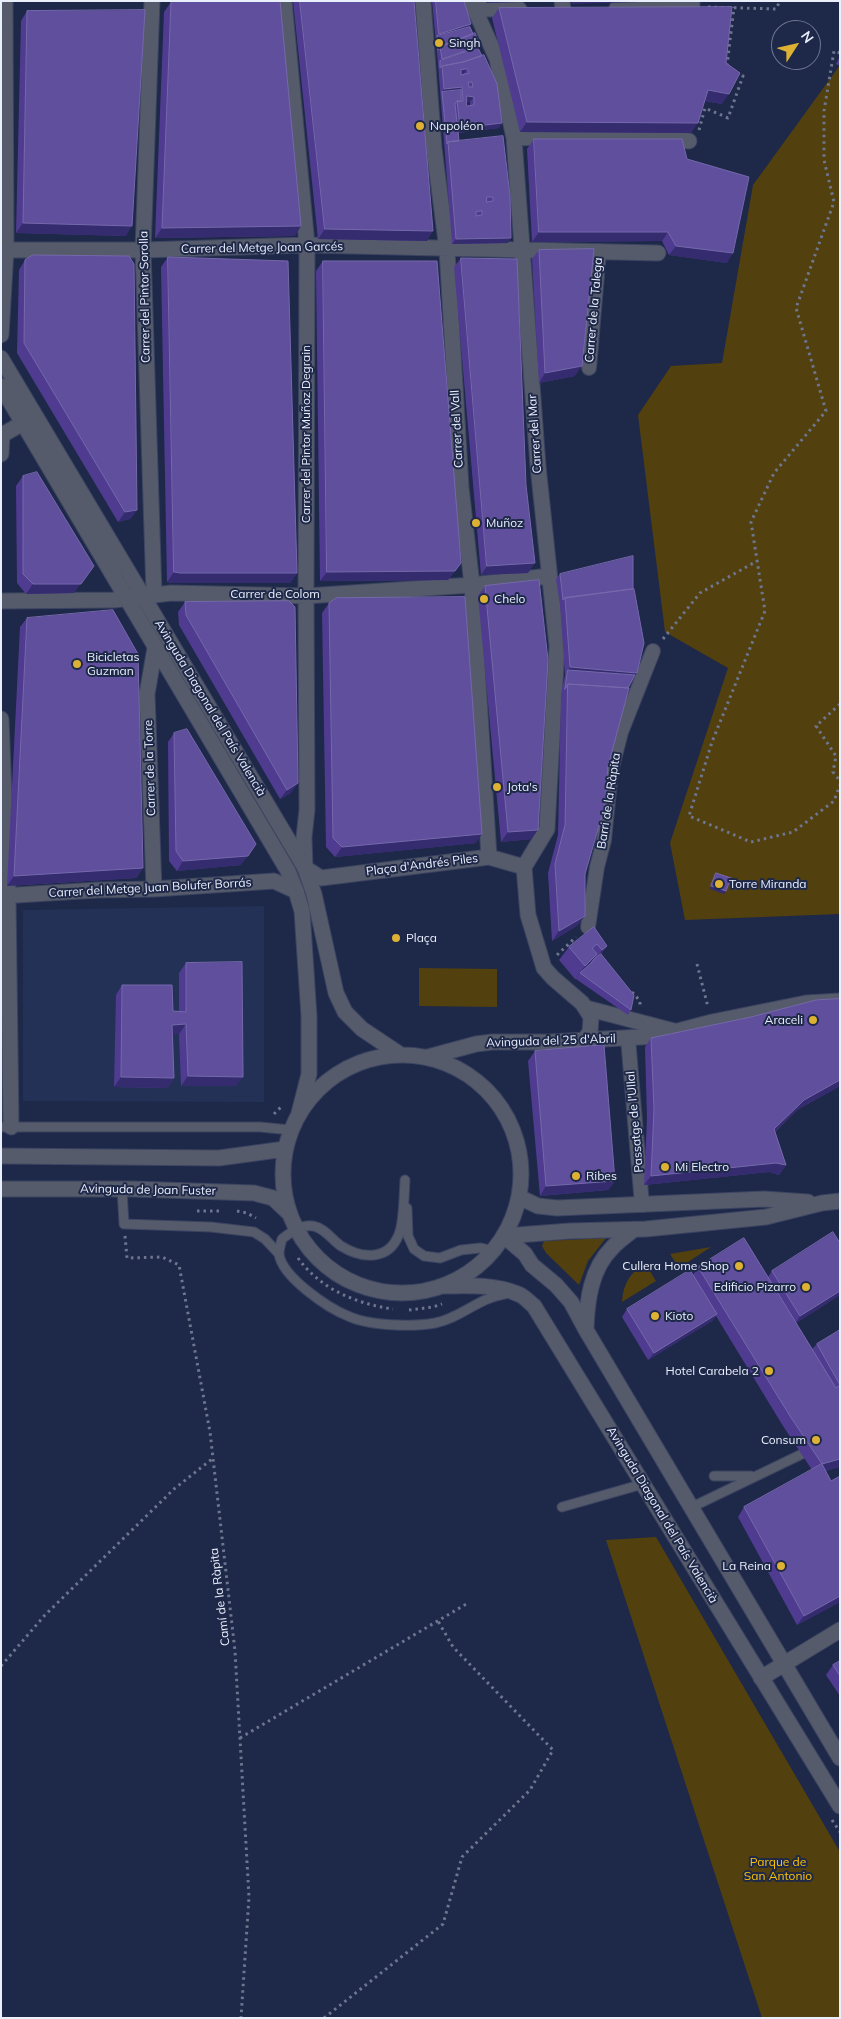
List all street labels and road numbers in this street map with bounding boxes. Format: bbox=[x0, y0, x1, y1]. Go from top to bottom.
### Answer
street label: Carrer del Pintor Sorolla bbox=[137, 231, 153, 363]
street label: Carrer del Metge Joan Garcés bbox=[181, 239, 343, 257]
street label: Carrer de la Talega bbox=[582, 257, 606, 363]
street label: Carrer del Pintor Muñoz Degrain bbox=[299, 345, 313, 523]
street label: Carrer del Vall bbox=[448, 390, 466, 468]
street label: Carrer del Mar bbox=[525, 394, 545, 474]
street label: Carrer de Colom bbox=[230, 587, 320, 601]
street label: Avinguda Diagonal del País Valencià bbox=[151, 617, 269, 799]
street label: Carrer de la Torre bbox=[141, 720, 159, 816]
street label: Barri de la Ràpita bbox=[594, 752, 624, 850]
street label: Plaça d'Andrés Piles bbox=[365, 851, 479, 879]
street label: Carrer del Metge Juan Bolufer Borrás bbox=[48, 875, 252, 901]
street label: Avinguda del 25 d'Abril bbox=[486, 1032, 616, 1050]
street label: Passatge de l'Ullal bbox=[623, 1071, 647, 1173]
street label: Avinguda de Joan Fuster bbox=[80, 1182, 216, 1198]
street label: Avinguda Diagonal del País Valencià bbox=[603, 1424, 721, 1606]
street label: Camí de la Ràpita bbox=[207, 1547, 233, 1647]

